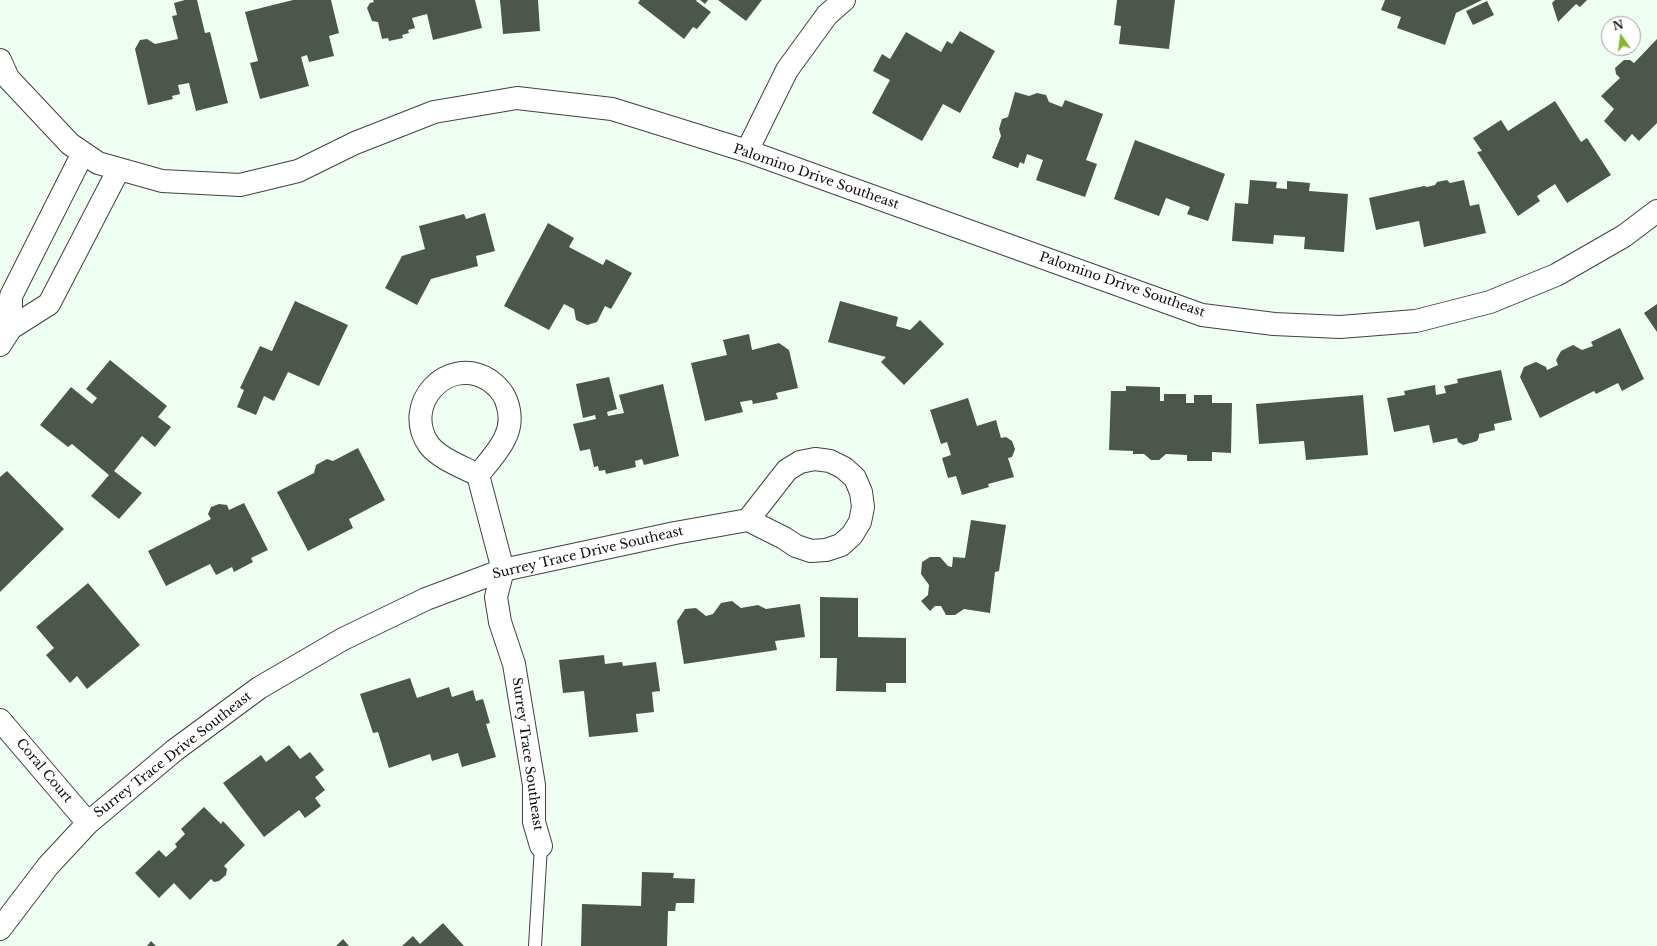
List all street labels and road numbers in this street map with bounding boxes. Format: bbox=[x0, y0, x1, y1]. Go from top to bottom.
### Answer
street label: Palomino Drive Southeast bbox=[731, 141, 901, 213]
street label: Palomino Drive Southeast bbox=[1037, 249, 1207, 321]
street label: Surrey Trace Drive Southeast bbox=[491, 523, 685, 583]
street label: Surrey Trace Southeast bbox=[509, 676, 545, 832]
street label: Surrey Trace Drive Southeast bbox=[91, 689, 255, 821]
street label: Coral Court bbox=[13, 736, 75, 806]

